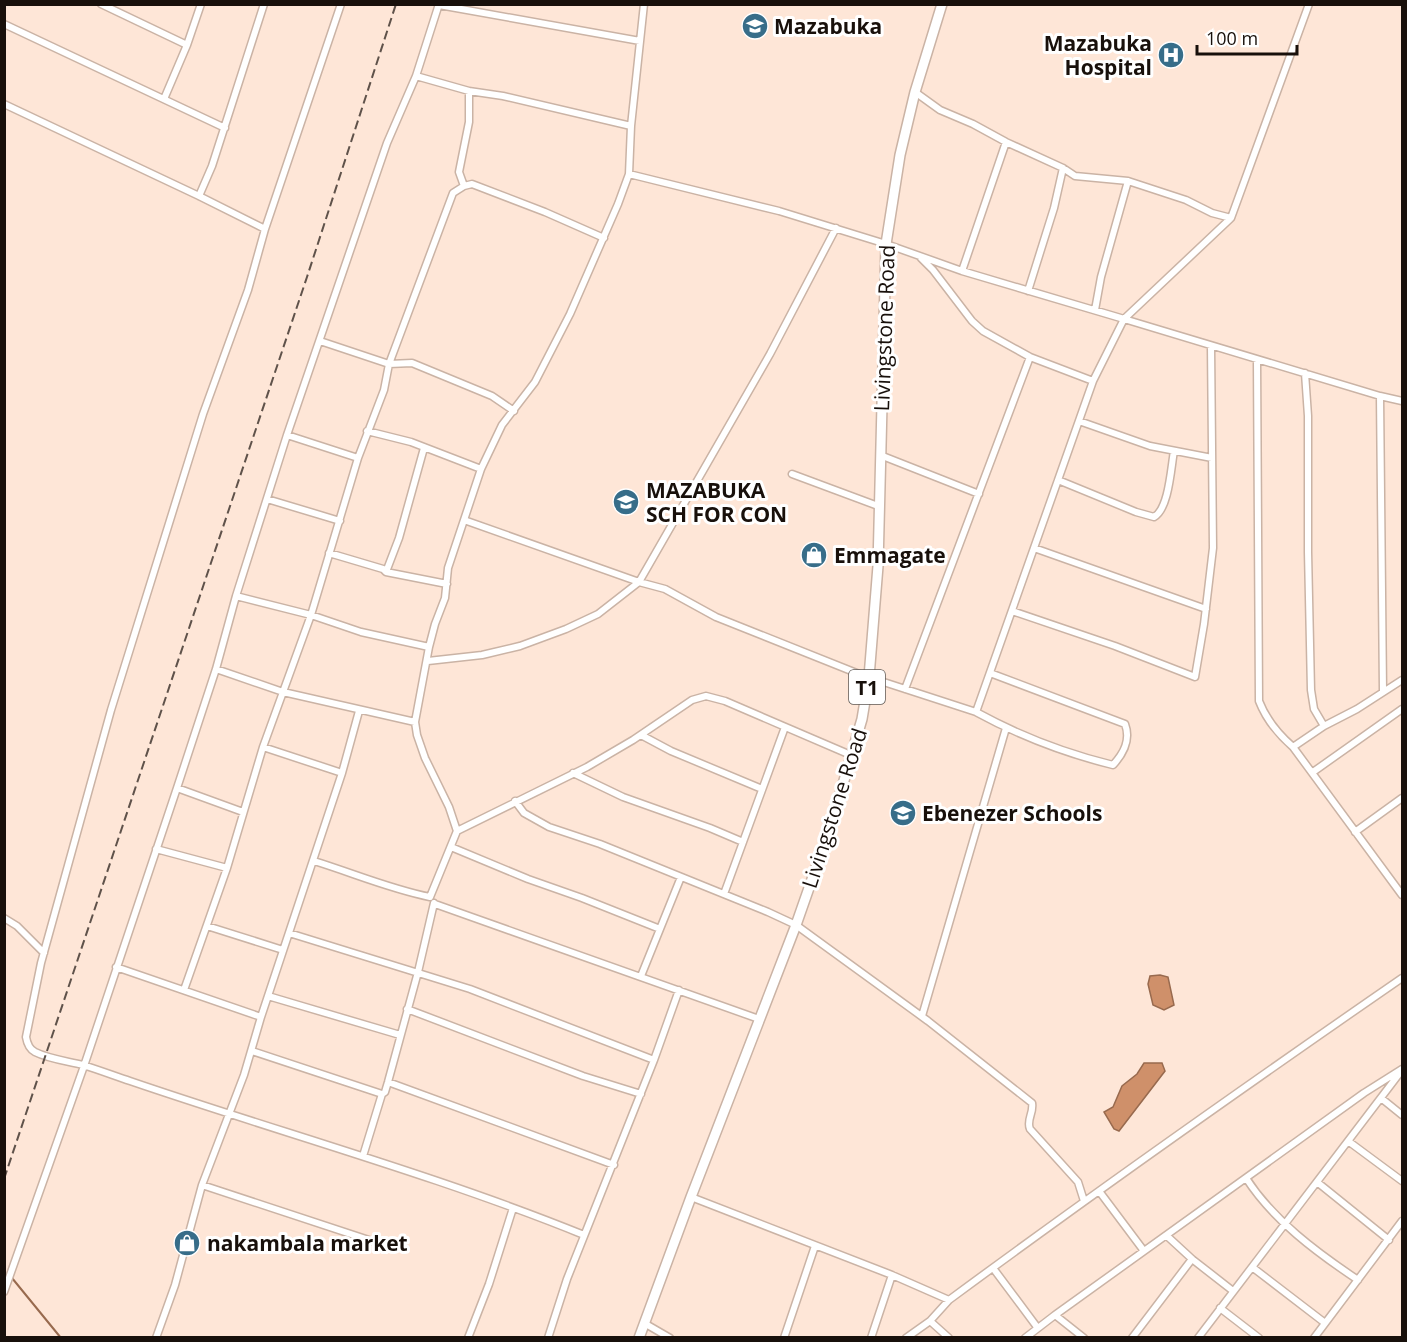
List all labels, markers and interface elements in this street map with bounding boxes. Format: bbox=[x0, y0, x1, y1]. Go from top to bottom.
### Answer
school or university icon: Mazabuka bbox=[740, 11, 770, 41]
place label: Mazabuka bbox=[774, 12, 882, 40]
scale bar bbox=[1197, 18, 1298, 56]
text: 100 m bbox=[1206, 26, 1258, 50]
place label: Mazabuka Hospital bbox=[1044, 29, 1152, 81]
hospital icon: Mazabuka Hospital bbox=[1156, 40, 1186, 70]
street label: Livingstone Road bbox=[867, 244, 901, 412]
place label: MAZABUKA SCH FOR CON bbox=[646, 476, 787, 528]
school or university icon: MAZABUKA SCH FOR CON bbox=[611, 487, 641, 517]
shop icon: Emmagate bbox=[799, 540, 829, 570]
place label: Emmagate bbox=[834, 541, 946, 569]
road number: T1 bbox=[849, 670, 885, 704]
street label: Livingstone Road bbox=[795, 724, 873, 892]
school or university icon: Ebenezer Schools bbox=[888, 798, 918, 828]
place label: Ebenezer Schools bbox=[922, 799, 1102, 827]
shop icon: nakambala market bbox=[172, 1228, 202, 1258]
place label: nakambala market bbox=[207, 1229, 408, 1257]

